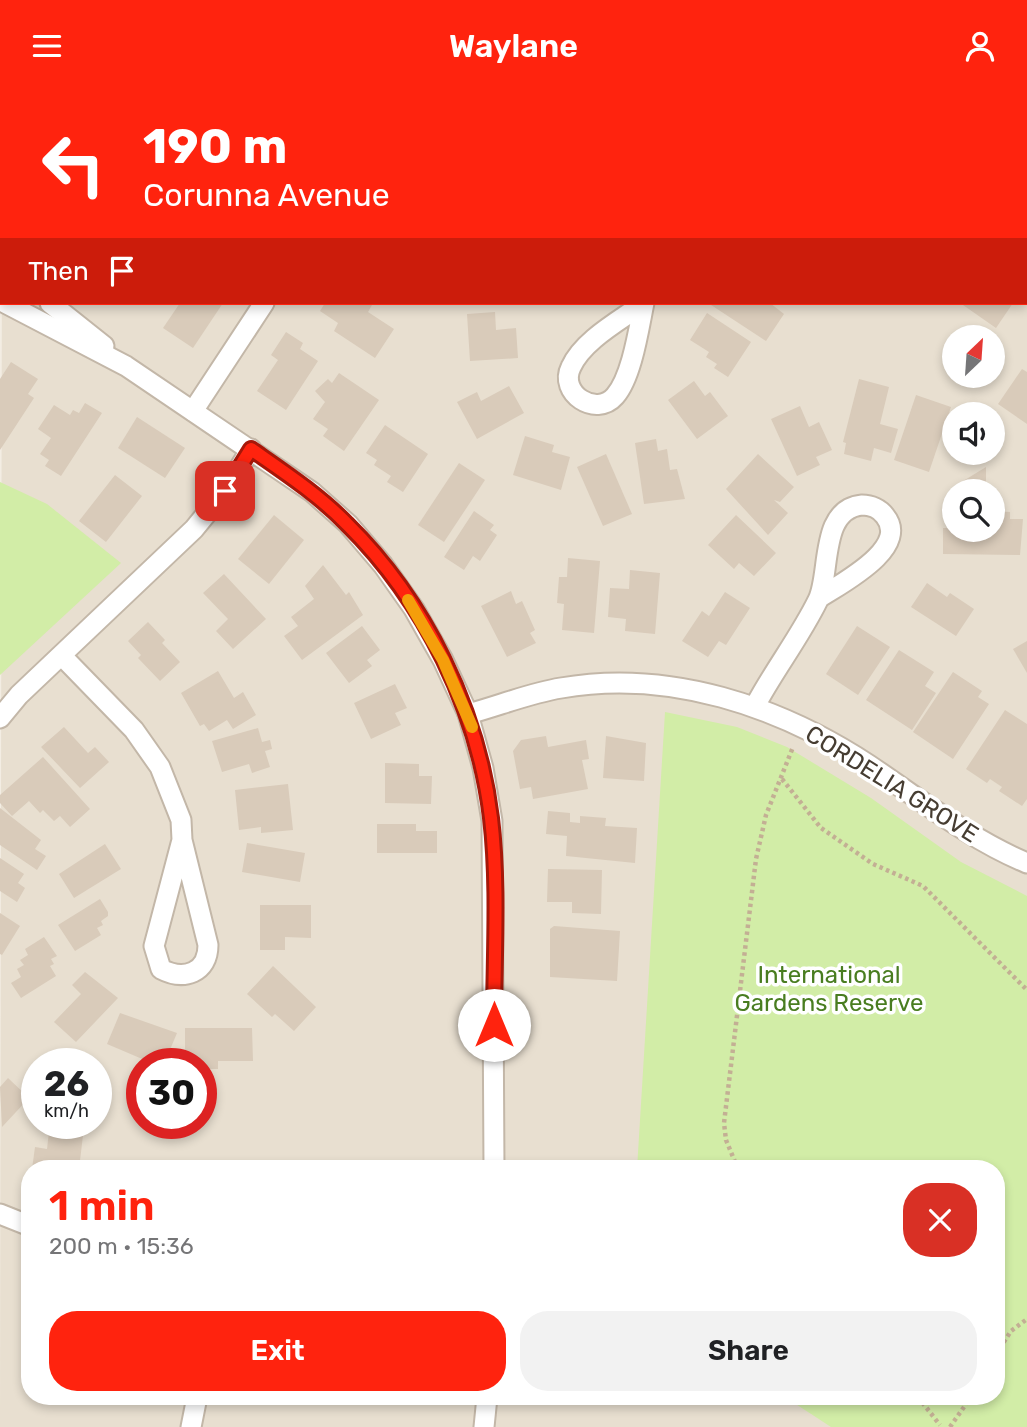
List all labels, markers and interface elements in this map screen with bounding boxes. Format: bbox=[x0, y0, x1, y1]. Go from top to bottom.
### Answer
icon: menu bbox=[28, 27, 66, 65]
text: Waylane bbox=[449, 27, 578, 65]
icon: person bbox=[961, 27, 999, 65]
text: 190 m bbox=[143, 117, 287, 175]
icon: left bbox=[28, 119, 119, 210]
text: Corunna Avenue bbox=[143, 176, 390, 214]
icon: arrive bbox=[103, 252, 141, 290]
text: Then bbox=[28, 256, 89, 287]
north arrow bbox=[942, 325, 1004, 389]
map controls bbox=[942, 325, 1005, 542]
button: sound bbox=[942, 402, 1005, 465]
pin bbox=[195, 461, 255, 521]
icon: arrive bbox=[206, 472, 244, 510]
button: search bbox=[942, 479, 1005, 542]
street label: CORDELIA GROVE bbox=[800, 720, 984, 848]
park label: International Gardens Reserve bbox=[735, 961, 923, 1017]
position arrow bbox=[457, 988, 531, 1062]
speed limit sign: 30 bbox=[126, 1048, 217, 1139]
text: 26 bbox=[44, 1063, 89, 1105]
text: km/h bbox=[44, 1100, 89, 1122]
text: 1 min bbox=[49, 1181, 155, 1231]
button: close bbox=[903, 1183, 977, 1257]
text: 200 m · 15:36 bbox=[49, 1232, 194, 1260]
button: Exit bbox=[49, 1311, 506, 1391]
button: Share bbox=[520, 1311, 977, 1391]

